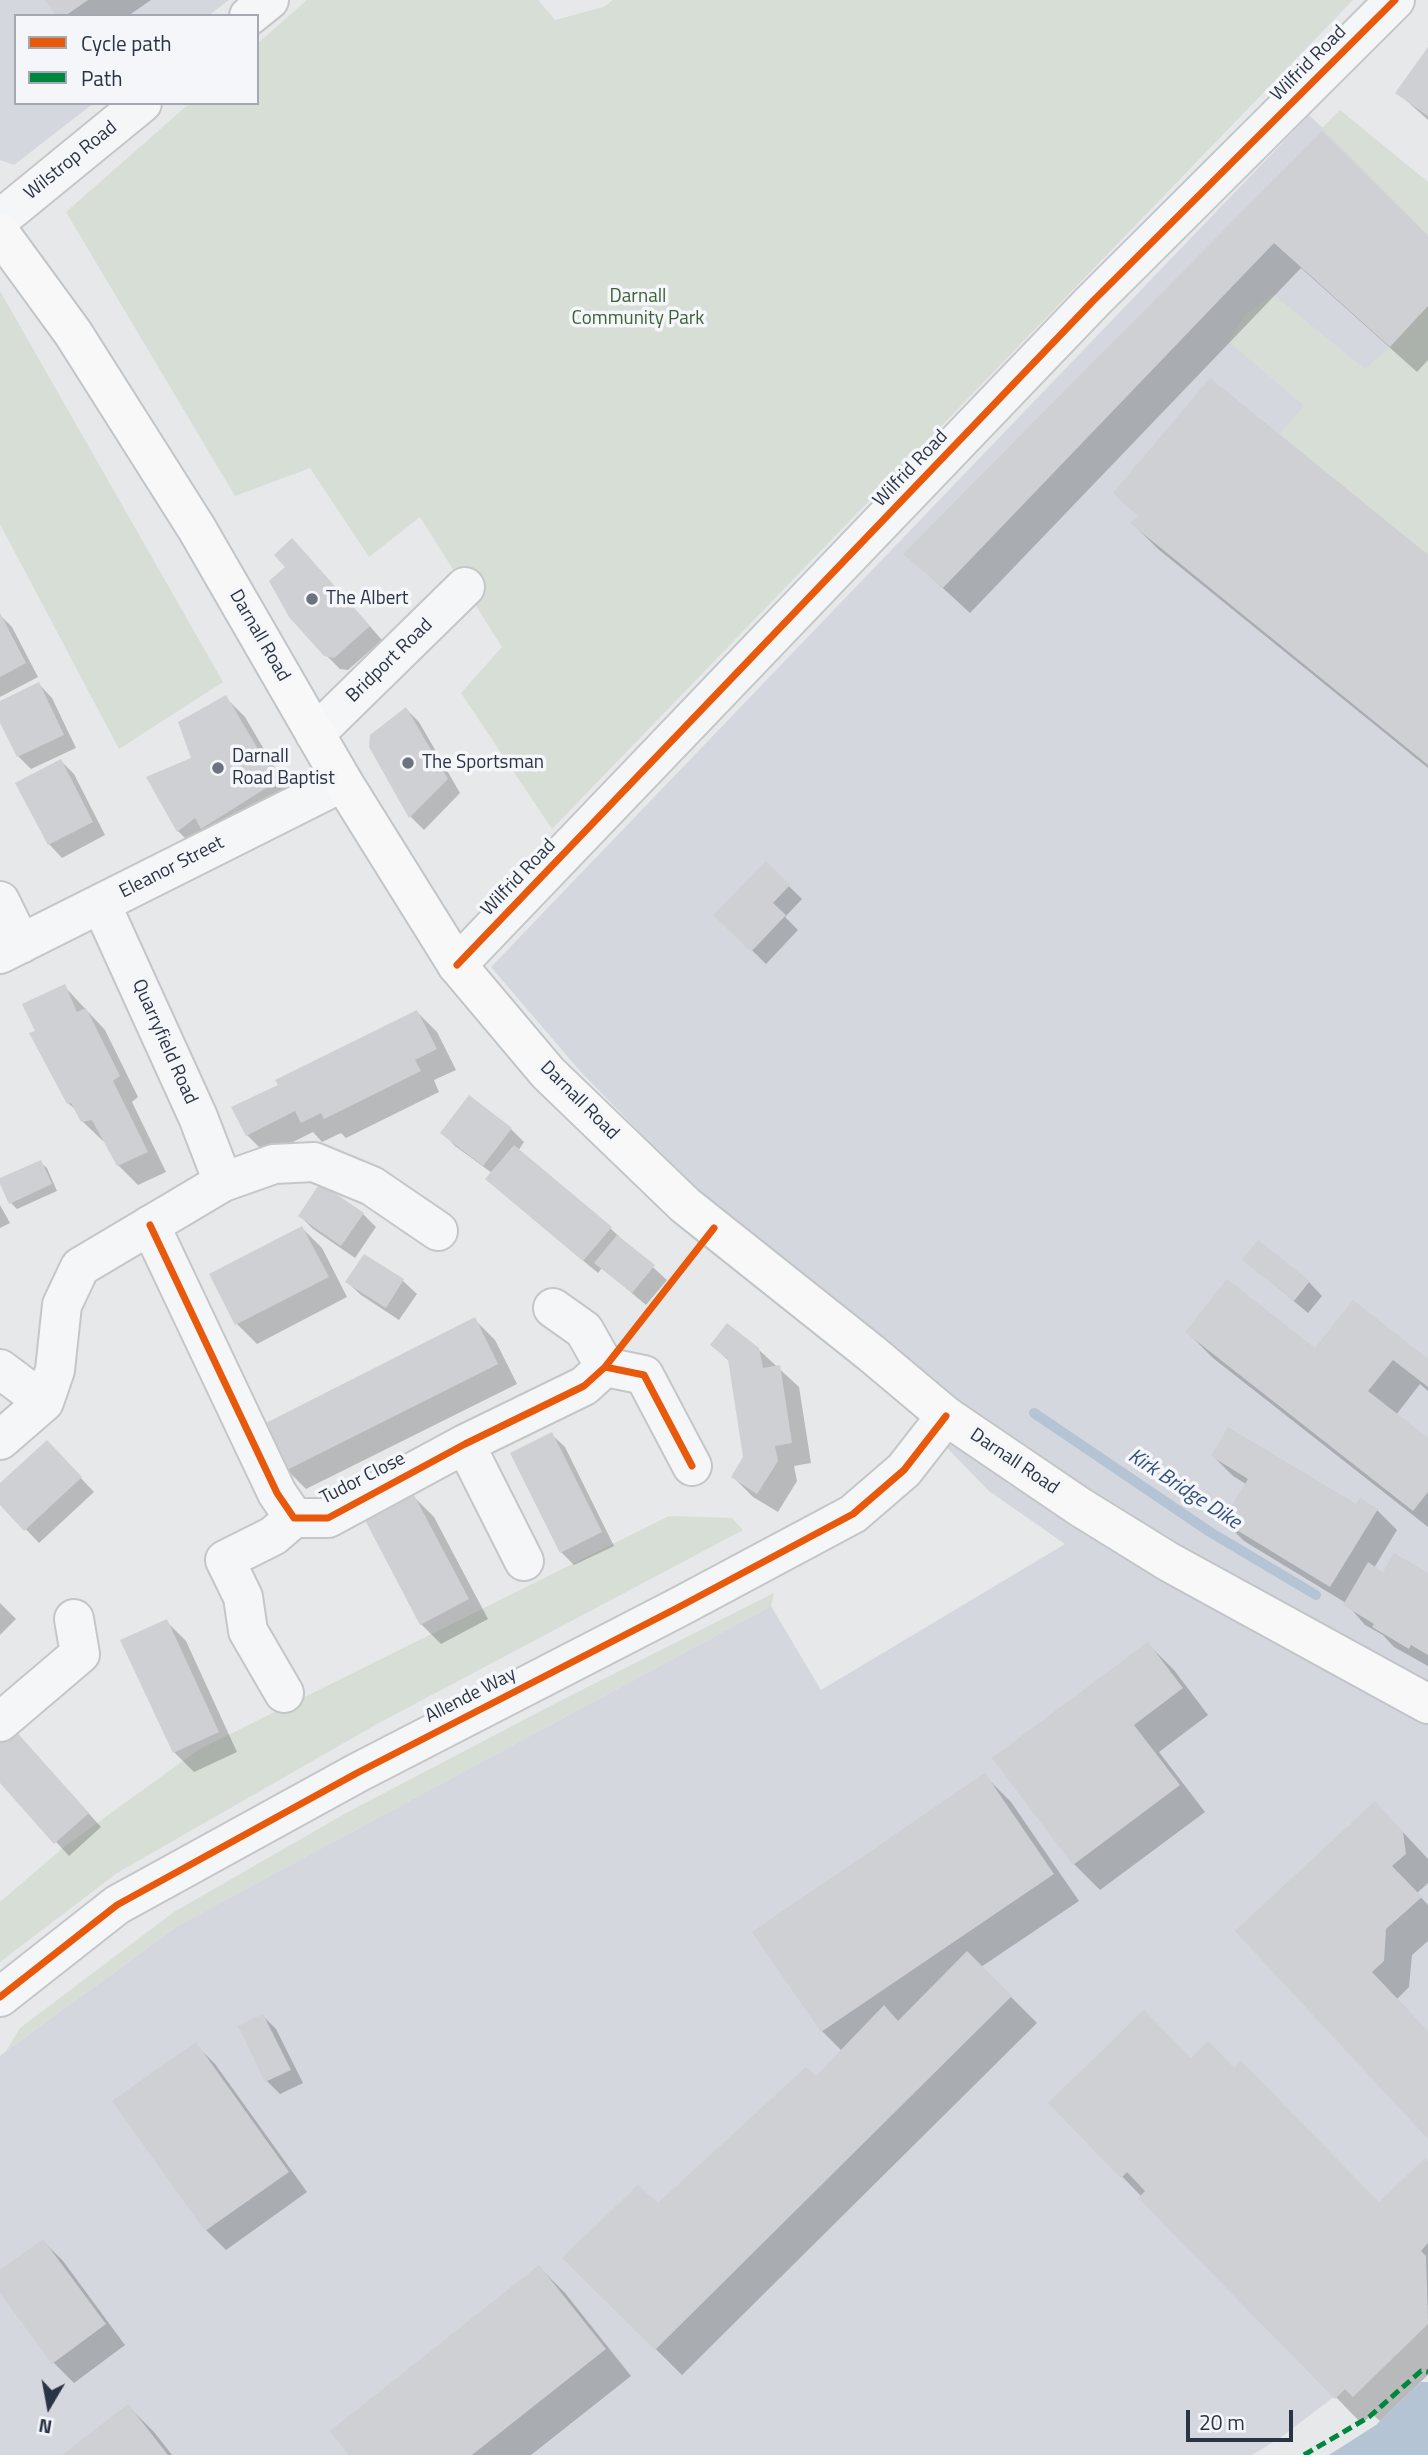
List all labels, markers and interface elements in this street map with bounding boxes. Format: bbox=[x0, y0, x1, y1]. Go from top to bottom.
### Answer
legend bbox=[14, 14, 259, 105]
street label: Wilfrid Road bbox=[1266, 21, 1352, 107]
text: Cycle path bbox=[81, 27, 172, 59]
text: Path bbox=[81, 62, 123, 94]
street label: Wilstrop Road bbox=[20, 117, 122, 205]
park label: Darnall Community Park bbox=[572, 286, 704, 330]
street label: Wilfrid Road bbox=[869, 426, 953, 512]
street label: Darnall Road bbox=[224, 586, 294, 686]
place label: The Albert bbox=[326, 588, 409, 610]
marker: The Albert bbox=[304, 591, 320, 607]
street label: Bridport Road bbox=[342, 614, 438, 708]
place label: Darnall Road Baptist bbox=[232, 746, 335, 790]
place label: The Sportsman bbox=[422, 752, 544, 774]
marker: The Sportsman bbox=[400, 755, 416, 771]
marker: Darnall Road Baptist bbox=[210, 760, 226, 776]
street label: Eleanor Street bbox=[116, 832, 228, 904]
street label: Wilfrid Road bbox=[477, 835, 561, 921]
street label: Quarryfield Road bbox=[126, 976, 202, 1108]
street label: Darnall Road bbox=[535, 1057, 623, 1145]
street label: Darnall Road bbox=[965, 1424, 1063, 1500]
water label: Kirk Bridge Dike bbox=[1123, 1444, 1245, 1536]
street label: Tudor Close bbox=[317, 1448, 409, 1510]
street label: Allende Way bbox=[422, 1663, 520, 1729]
north arrow bbox=[14, 2371, 84, 2441]
scale bar bbox=[1190, 2396, 1297, 2440]
text: 20 m bbox=[1199, 2406, 1245, 2438]
text: N bbox=[36, 2412, 54, 2443]

